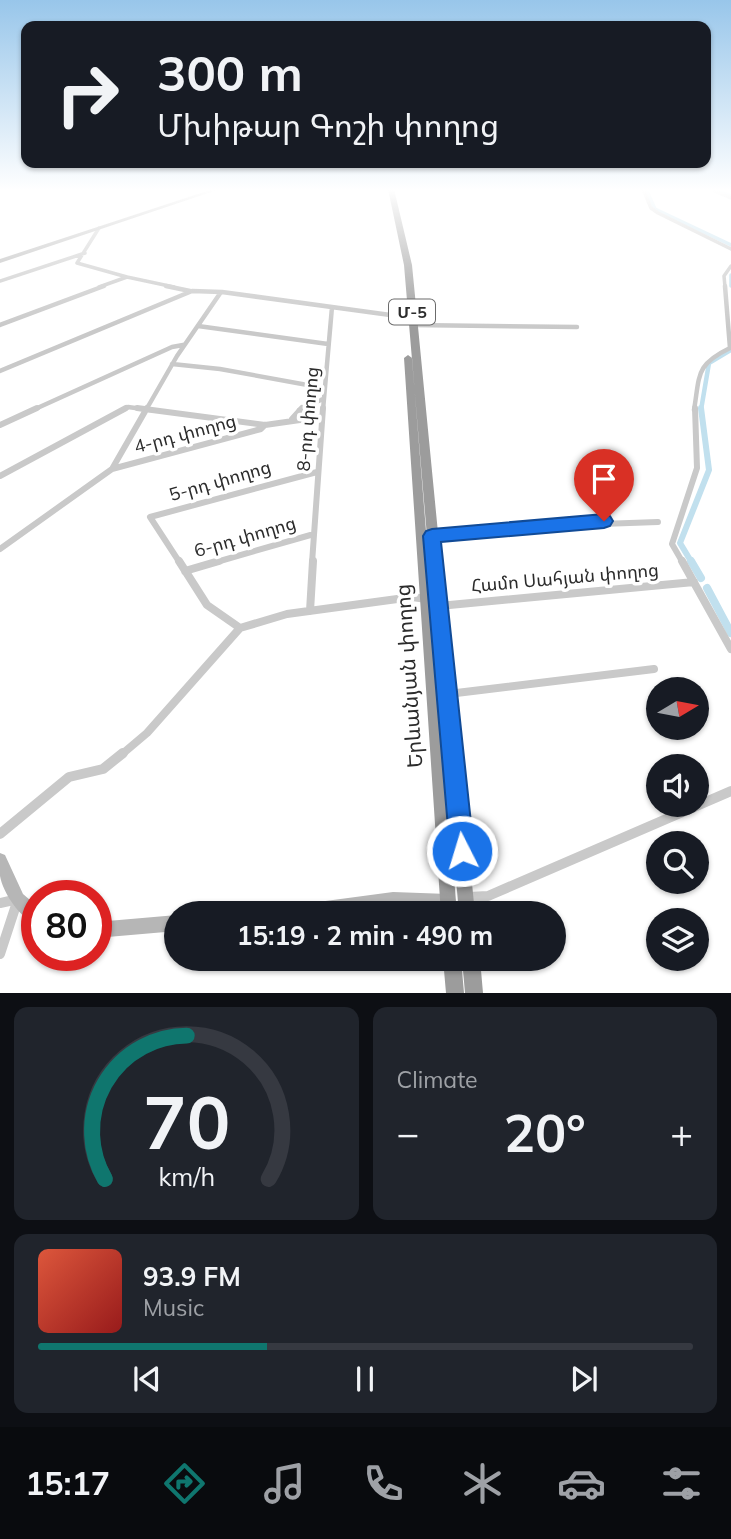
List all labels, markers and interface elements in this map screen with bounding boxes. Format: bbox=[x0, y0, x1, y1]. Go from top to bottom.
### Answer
text: 300 m bbox=[157, 42, 303, 103]
icon: right bbox=[42, 49, 133, 140]
text: Մխիթար Գոշի փողոց bbox=[157, 105, 499, 145]
road number: Մ-5 bbox=[389, 300, 435, 324]
street label: 8-րդ փողոց bbox=[291, 366, 324, 472]
street label: 4-րդ փողոց bbox=[131, 409, 238, 458]
pin bbox=[574, 449, 634, 521]
street label: 5-րդ փողոց bbox=[166, 455, 273, 506]
icon: arrive bbox=[585, 460, 623, 498]
street label: 6-րդ փողոց bbox=[191, 511, 298, 562]
street label: Համո Սահյան փողոց bbox=[470, 558, 660, 597]
street label: Երևանյան փողոց bbox=[389, 583, 427, 769]
north arrow bbox=[646, 677, 709, 740]
map controls bbox=[646, 677, 709, 971]
button: sound bbox=[646, 754, 709, 817]
position arrow bbox=[425, 814, 499, 888]
button: search bbox=[646, 831, 709, 894]
speed limit sign: 80 bbox=[21, 880, 112, 971]
button: layers bbox=[646, 908, 709, 971]
text: 15:19 · 2 min · 490 m bbox=[237, 919, 493, 952]
text: Climate bbox=[397, 1065, 478, 1094]
text: 70 bbox=[143, 1077, 230, 1168]
text: 20° bbox=[504, 1100, 586, 1165]
text: − bbox=[397, 1109, 419, 1157]
text: + bbox=[670, 1109, 693, 1157]
text: km/h bbox=[158, 1161, 215, 1192]
text: 93.9 FM bbox=[143, 1260, 241, 1293]
text: Music bbox=[143, 1293, 204, 1322]
icon: previous bbox=[128, 1360, 166, 1398]
icon: pause bbox=[346, 1360, 384, 1398]
icon: next bbox=[565, 1360, 603, 1398]
icon: directions bbox=[160, 1459, 209, 1508]
icon: music bbox=[260, 1459, 309, 1508]
icon: phone bbox=[359, 1459, 408, 1508]
icon: climate bbox=[458, 1459, 507, 1508]
icon: car bbox=[557, 1459, 606, 1508]
icon: filters bbox=[657, 1459, 706, 1508]
text: 15:17 bbox=[25, 1463, 110, 1503]

